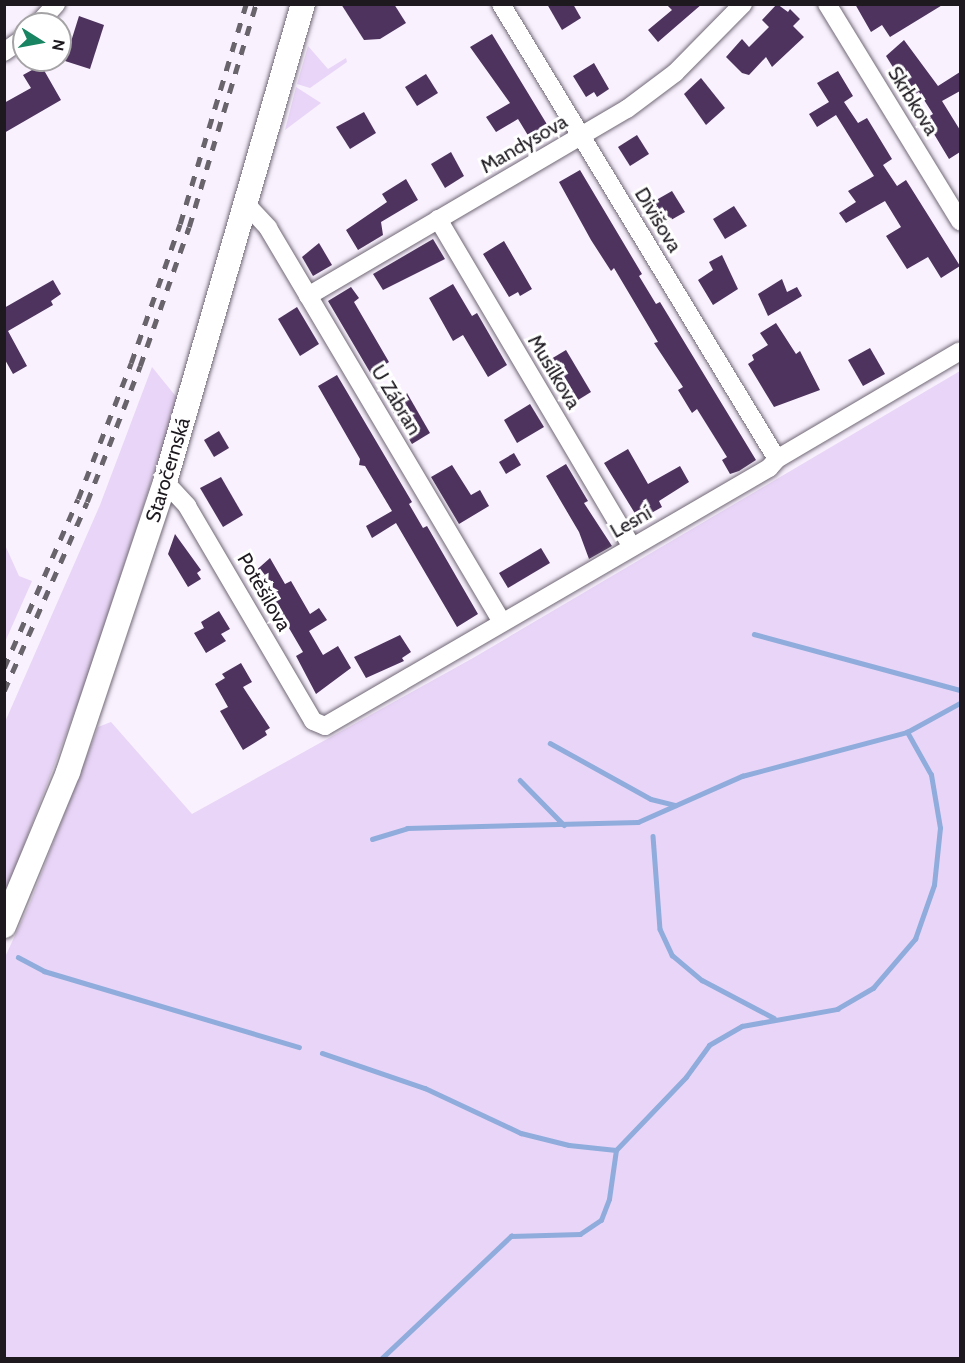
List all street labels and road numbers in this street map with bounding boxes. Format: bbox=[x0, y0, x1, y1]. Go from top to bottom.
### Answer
street label: Skrbkova bbox=[883, 62, 943, 140]
street label: Mandysova bbox=[476, 109, 572, 179]
street label: Divišova bbox=[629, 183, 687, 257]
street label: Musílkova bbox=[522, 331, 586, 413]
street label: U Zábran bbox=[366, 361, 426, 439]
street label: Staročernská bbox=[141, 415, 195, 525]
street label: Lesní bbox=[606, 501, 656, 543]
street label: Potěšilova bbox=[232, 549, 296, 635]

